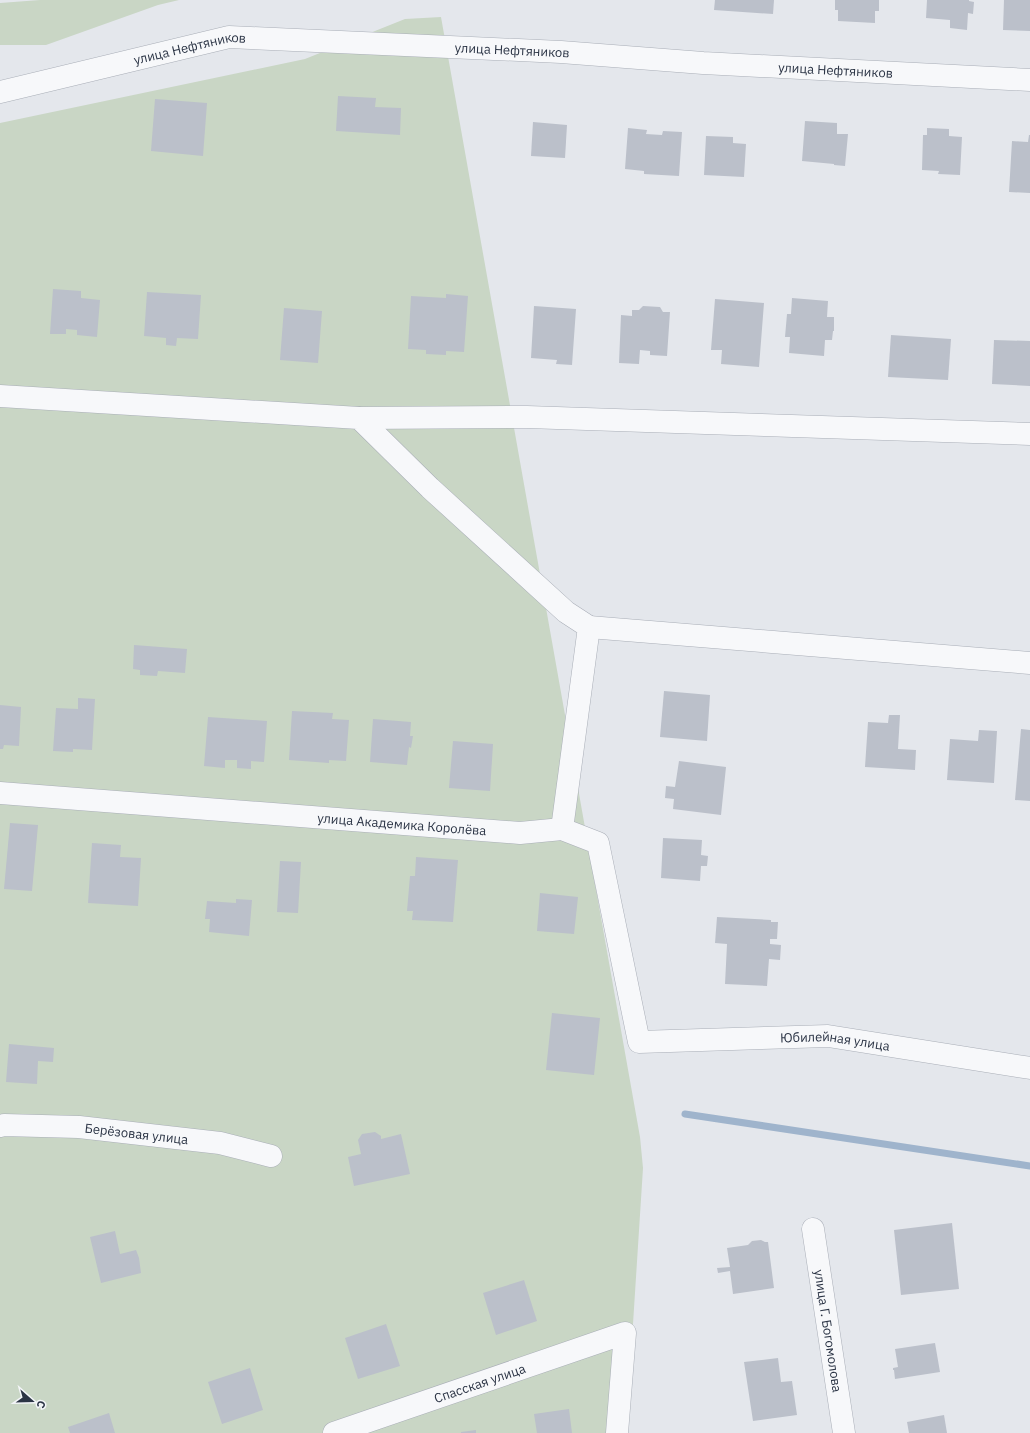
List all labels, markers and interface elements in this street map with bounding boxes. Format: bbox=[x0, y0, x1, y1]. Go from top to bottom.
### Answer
street label: улица Нефтяников bbox=[132, 28, 246, 68]
street label: улица Нефтяников bbox=[454, 39, 570, 61]
street label: улица Нефтяников bbox=[778, 58, 893, 81]
street label: улица Академика Королёва bbox=[317, 809, 487, 839]
street label: Юбилейная улица bbox=[780, 1027, 891, 1054]
street label: Берёзовая улица bbox=[84, 1119, 189, 1148]
street label: улица Г. Богомолова bbox=[811, 1268, 846, 1393]
street label: Спасская улица bbox=[432, 1359, 528, 1407]
north arrow bbox=[12, 1381, 52, 1421]
text: С bbox=[34, 1399, 49, 1410]

